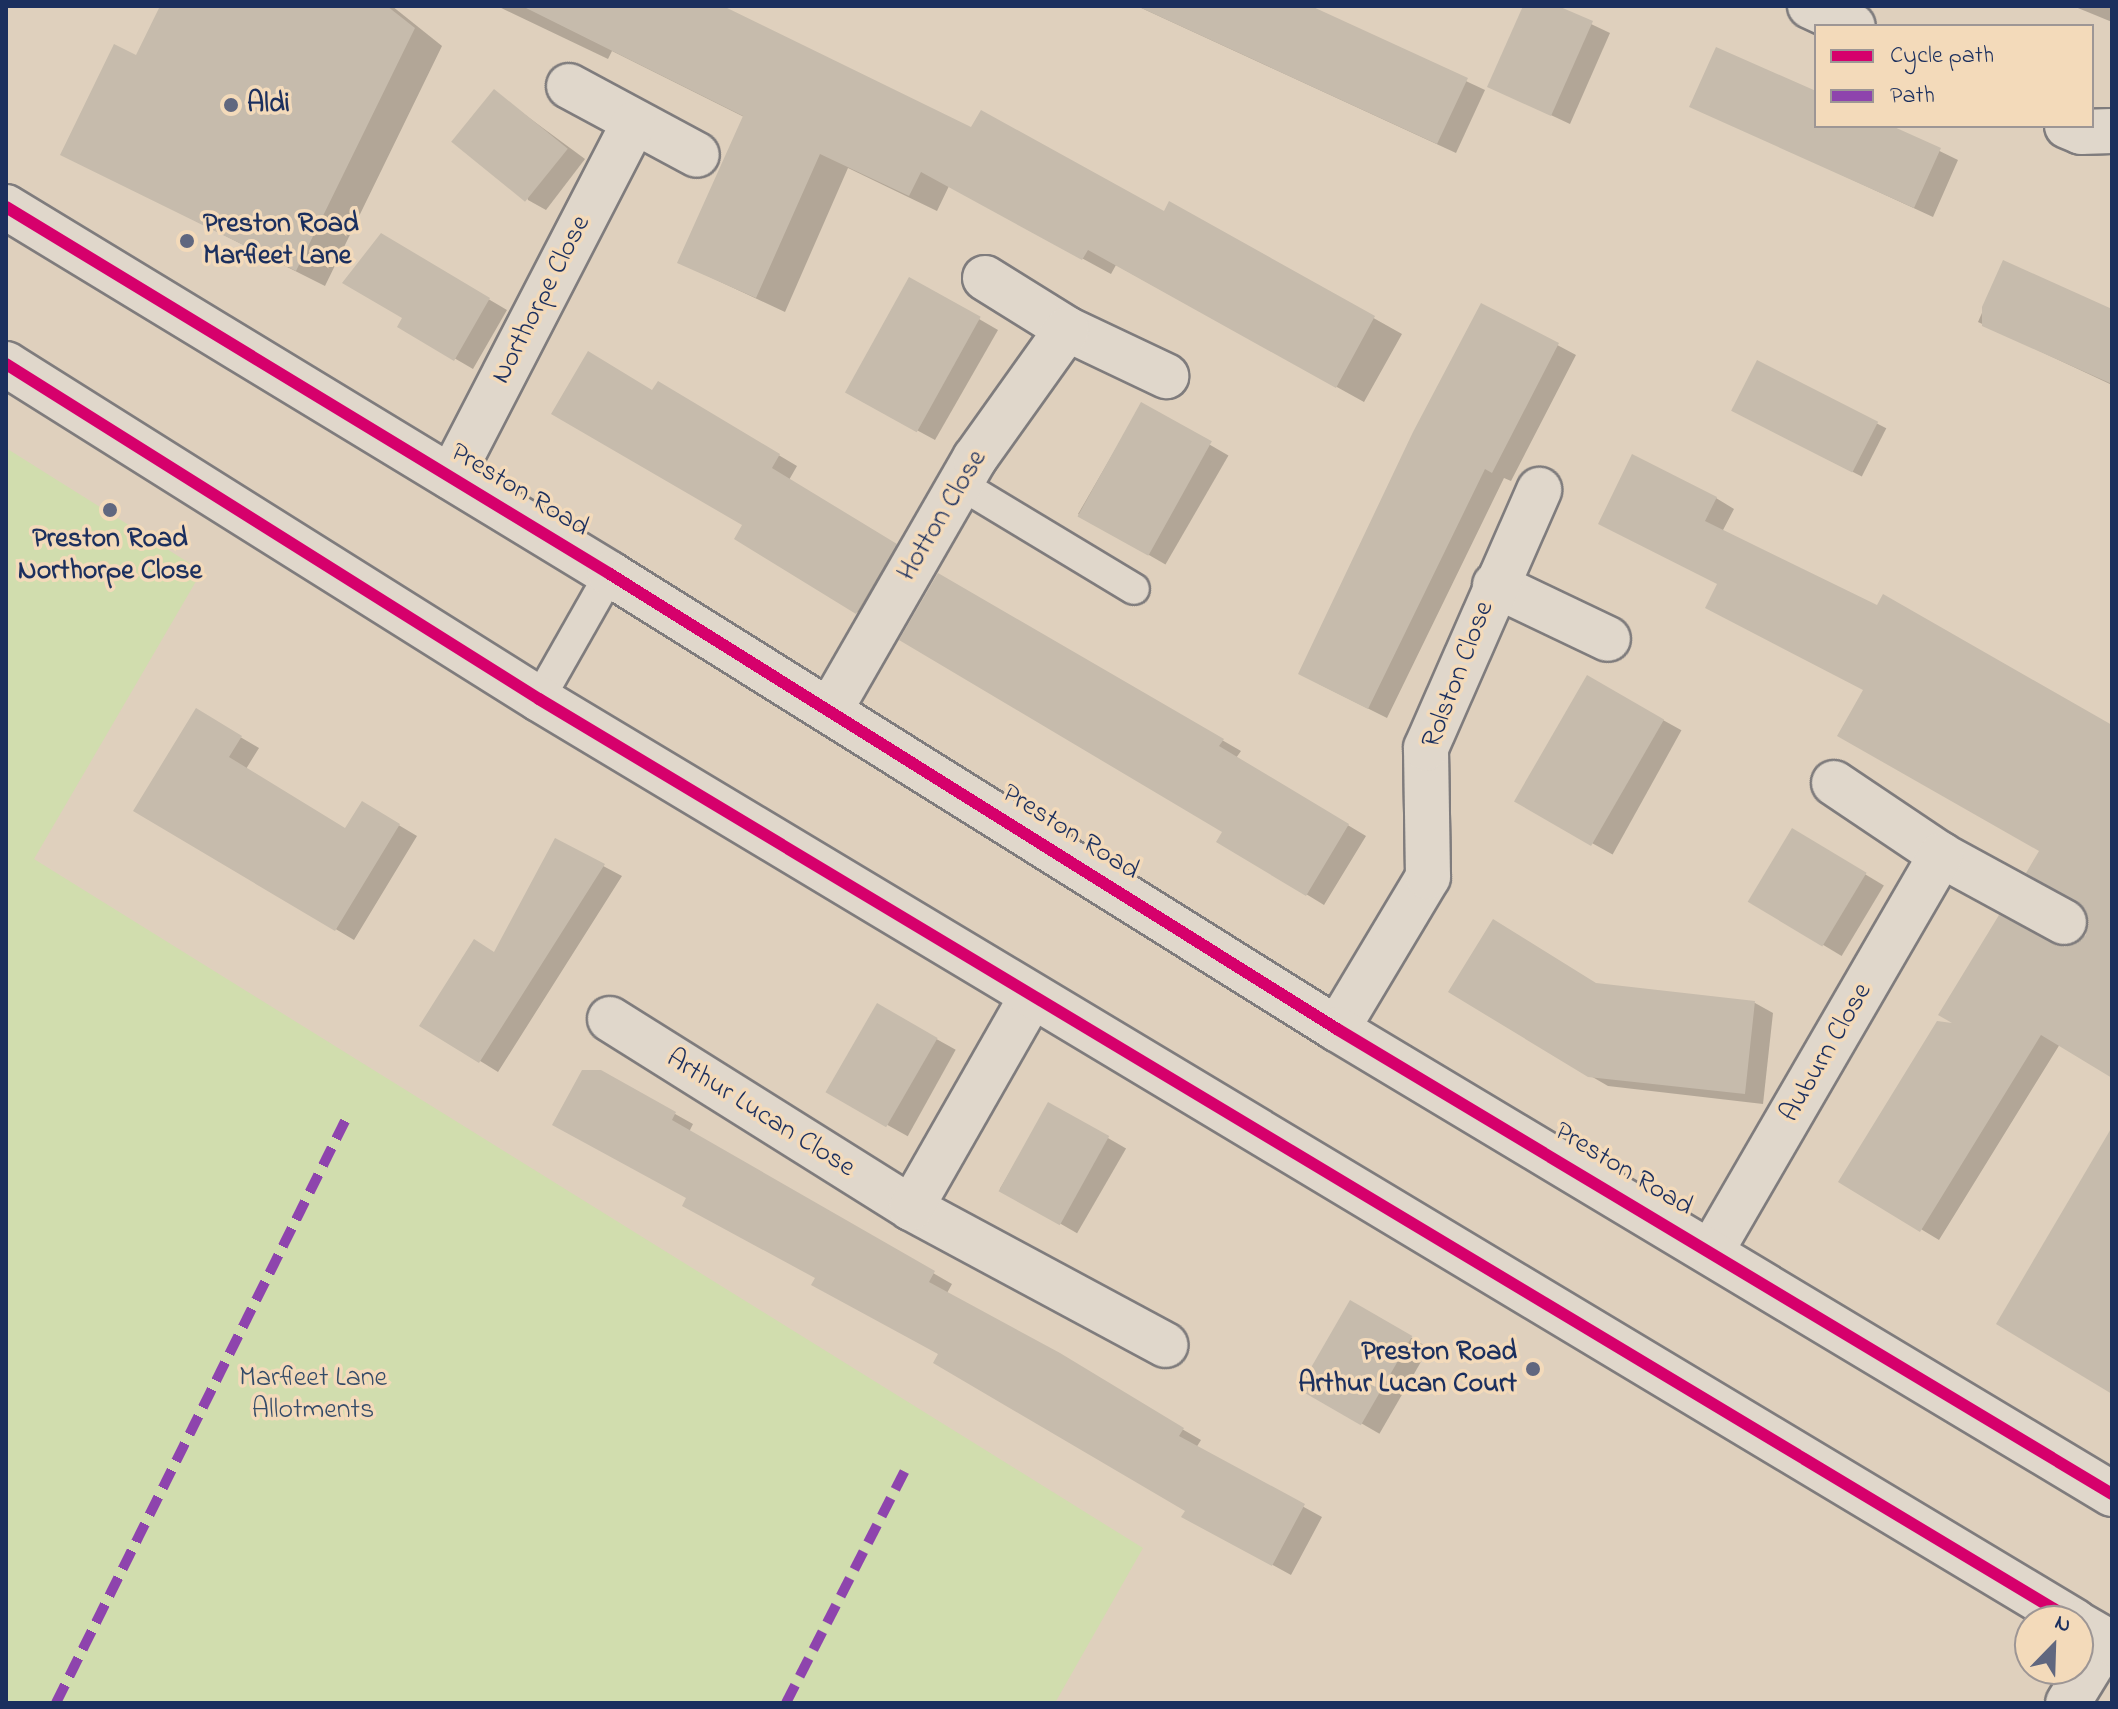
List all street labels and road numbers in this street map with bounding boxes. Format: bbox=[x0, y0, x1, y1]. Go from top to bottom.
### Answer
street label: Northorpe Close bbox=[485, 210, 599, 390]
street label: Preston Road bbox=[444, 437, 594, 545]
street label: Hotton Close bbox=[891, 445, 995, 587]
street label: Rolston Close bbox=[1416, 597, 1502, 753]
street label: Preston Road bbox=[995, 778, 1145, 888]
street label: Auburn Close bbox=[1774, 978, 1880, 1128]
street label: Arthur Lucan Close bbox=[659, 1042, 861, 1186]
street label: Preston Road bbox=[1548, 1116, 1698, 1224]

